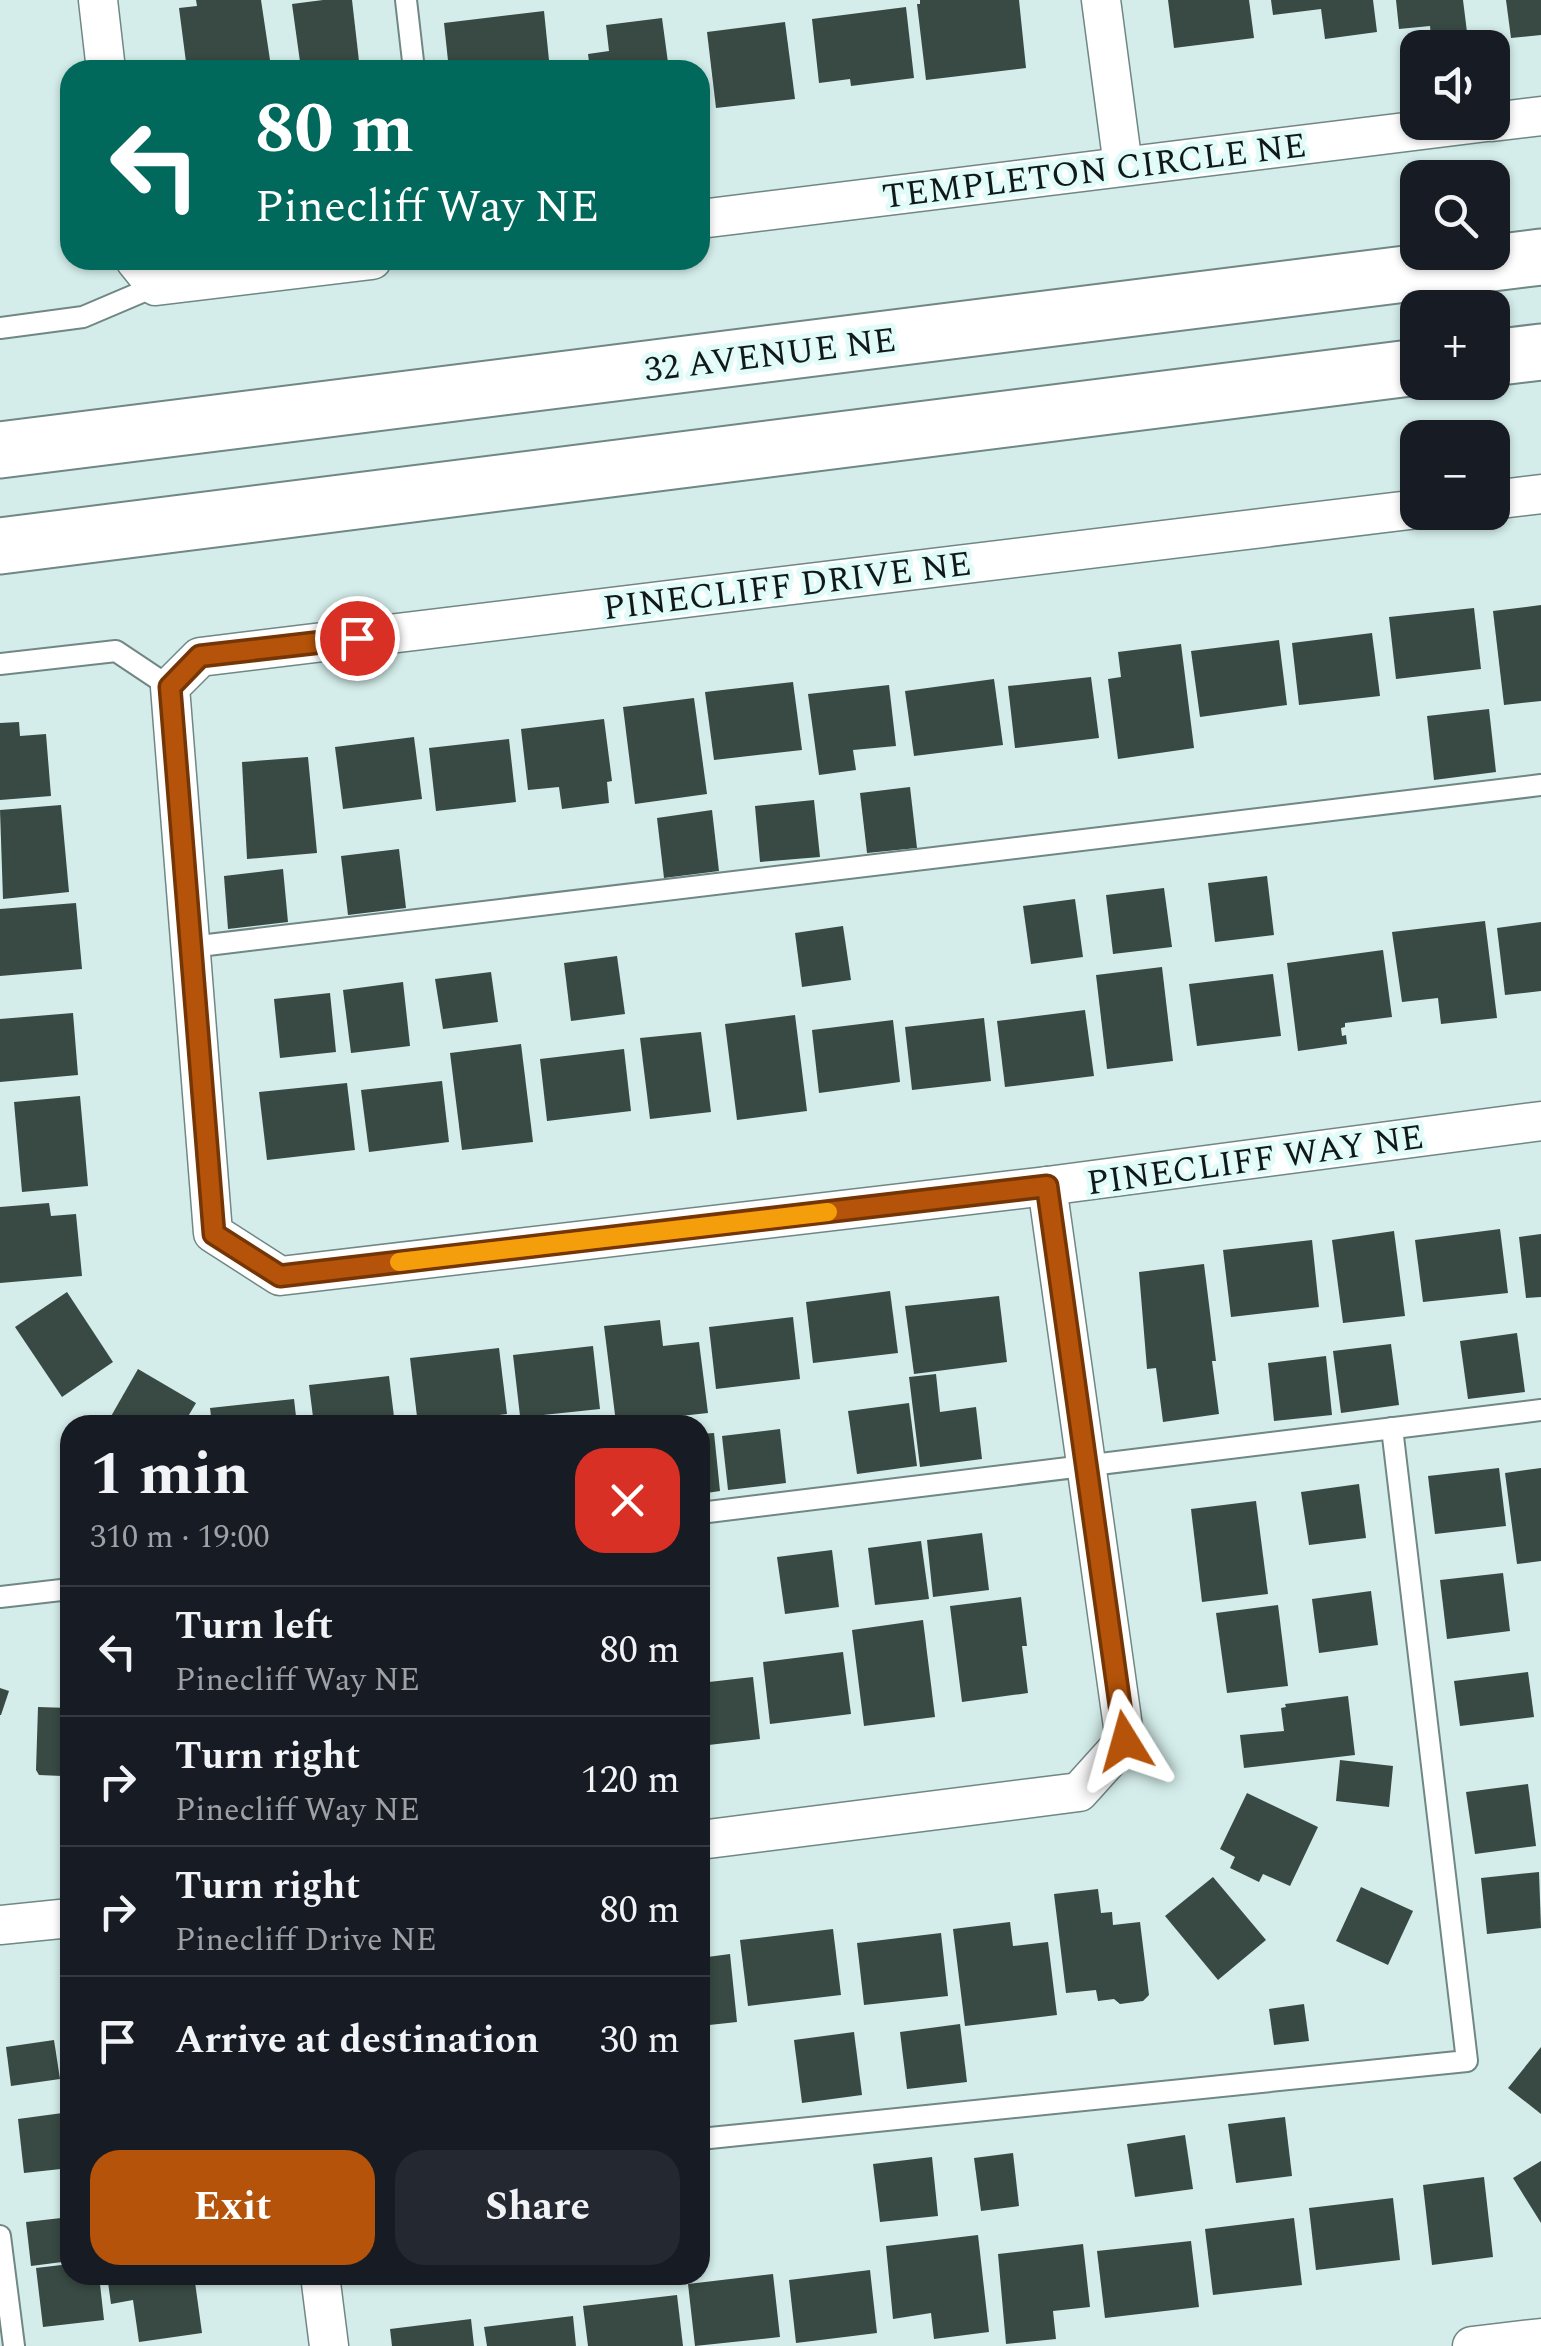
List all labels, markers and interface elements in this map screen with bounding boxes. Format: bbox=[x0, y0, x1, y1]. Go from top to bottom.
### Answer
map controls bbox=[1400, 30, 1510, 530]
button: sound bbox=[1400, 30, 1510, 140]
text: 80 m bbox=[255, 77, 414, 183]
icon: left bbox=[90, 100, 220, 230]
street label: TEMPLETON CIRCLE NE bbox=[879, 119, 1309, 224]
button: search bbox=[1400, 160, 1510, 270]
text: Pinecliff Way NE bbox=[255, 173, 599, 242]
button: + bbox=[1400, 290, 1510, 400]
street label: 32 AVENUE NE bbox=[641, 314, 899, 397]
button: − bbox=[1400, 420, 1510, 530]
street label: PINECLIFF DRIVE NE bbox=[600, 538, 974, 635]
pin bbox=[315, 596, 400, 681]
icon: arrive bbox=[330, 611, 385, 666]
street label: PINECLIFF WAY NE bbox=[1083, 1111, 1427, 1210]
text: 1 min bbox=[90, 1429, 250, 1521]
button: close bbox=[575, 1448, 680, 1553]
text: 310 m · 19:00 bbox=[90, 1513, 270, 1562]
text: Turn left bbox=[175, 1598, 333, 1656]
text: 80 m bbox=[600, 1622, 680, 1680]
icon: left bbox=[90, 1624, 145, 1679]
text: Pinecliff Way NE bbox=[175, 1656, 420, 1705]
position arrow bbox=[1073, 1689, 1177, 1793]
text: Turn right bbox=[175, 1728, 360, 1786]
text: 120 m bbox=[581, 1752, 680, 1810]
icon: right bbox=[90, 1754, 145, 1809]
text: Pinecliff Way NE bbox=[175, 1786, 420, 1835]
text: Turn right bbox=[175, 1858, 360, 1916]
text: 80 m bbox=[600, 1882, 680, 1940]
icon: right bbox=[90, 1884, 145, 1939]
text: Pinecliff Drive NE bbox=[175, 1916, 437, 1965]
text: Arrive at destination bbox=[175, 2012, 539, 2070]
text: 30 m bbox=[600, 2012, 680, 2070]
icon: arrive bbox=[90, 2014, 145, 2069]
button: Exit bbox=[90, 2150, 375, 2265]
button: Share bbox=[395, 2150, 680, 2265]

